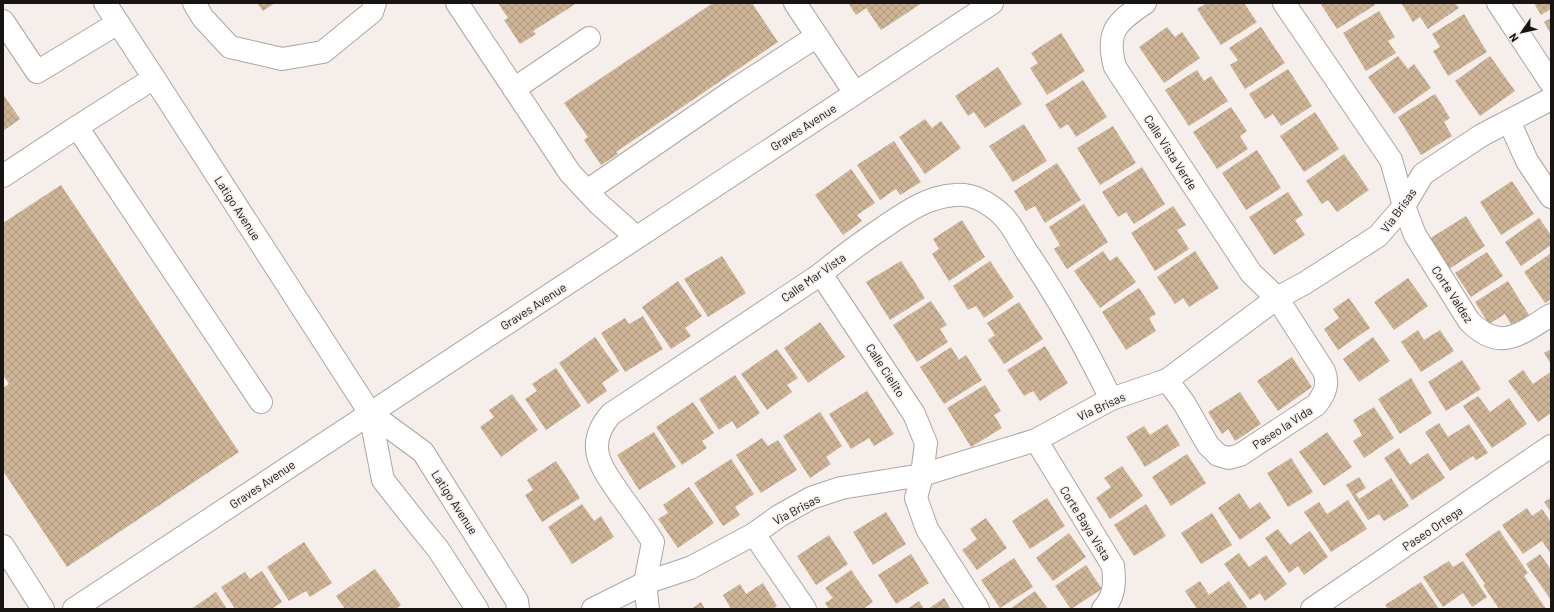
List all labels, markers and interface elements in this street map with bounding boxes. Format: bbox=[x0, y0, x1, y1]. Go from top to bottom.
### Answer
north arrow bbox=[1502, 12, 1542, 52]
text: N bbox=[1506, 31, 1521, 45]
street label: Graves Avenue bbox=[767, 100, 839, 154]
street label: Calle Vista Verde bbox=[1142, 112, 1200, 192]
street label: Latigo Avenue bbox=[212, 173, 264, 243]
street label: Via Brisas bbox=[1377, 185, 1419, 235]
street label: Calle Mar Vista bbox=[778, 250, 848, 304]
street label: Corte Valdez bbox=[1429, 263, 1477, 325]
street label: Graves Avenue bbox=[497, 279, 569, 333]
street label: Calle Cielito bbox=[864, 341, 908, 399]
street label: Via Brisas bbox=[1075, 389, 1127, 423]
street label: Paseo la Vida bbox=[1249, 402, 1315, 452]
street label: Graves Avenue bbox=[227, 457, 297, 511]
street label: Latigo Avenue bbox=[429, 467, 481, 537]
street label: Corte Baya Vista bbox=[1057, 483, 1115, 563]
street label: Via Brisas bbox=[770, 491, 822, 527]
street label: Paseo Ortega bbox=[1399, 503, 1465, 553]

